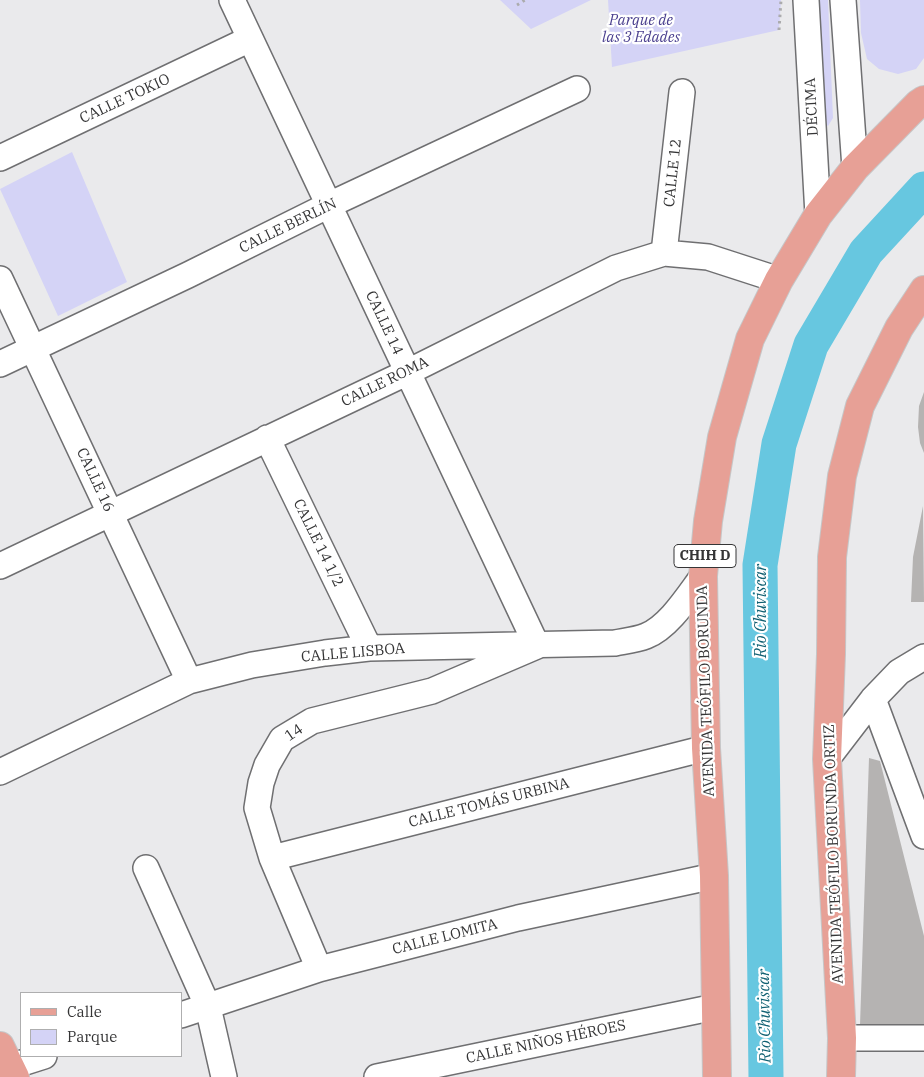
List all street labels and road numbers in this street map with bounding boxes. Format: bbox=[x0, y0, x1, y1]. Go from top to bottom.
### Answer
street label: CALLE TOKIO bbox=[77, 70, 173, 128]
street label: DÉCIMA bbox=[801, 77, 823, 137]
street label: CALLE 12 bbox=[660, 138, 686, 208]
street label: CALLE BERLÍN bbox=[236, 195, 340, 257]
street label: CALLE 14 bbox=[361, 288, 407, 358]
street label: CALLE ROMA bbox=[338, 353, 432, 411]
street label: CALLE 16 bbox=[72, 445, 118, 515]
street label: CALLE 14 1/2 bbox=[289, 496, 347, 590]
road number: CHIH D bbox=[674, 544, 736, 568]
street label: AVENIDA TEÓFILO BORUNDA bbox=[693, 585, 719, 797]
street label: CALLE LISBOA bbox=[300, 639, 406, 667]
street label: 14 bbox=[282, 721, 306, 745]
street label: AVENIDA TEÓFILO BORUNDA ORTIZ bbox=[820, 724, 848, 984]
street label: CALLE TOMÁS URBINA bbox=[407, 774, 571, 832]
street label: CALLE LOMITA bbox=[391, 915, 499, 959]
street label: CALLE NIÑOS HÉROES bbox=[465, 1016, 627, 1068]

